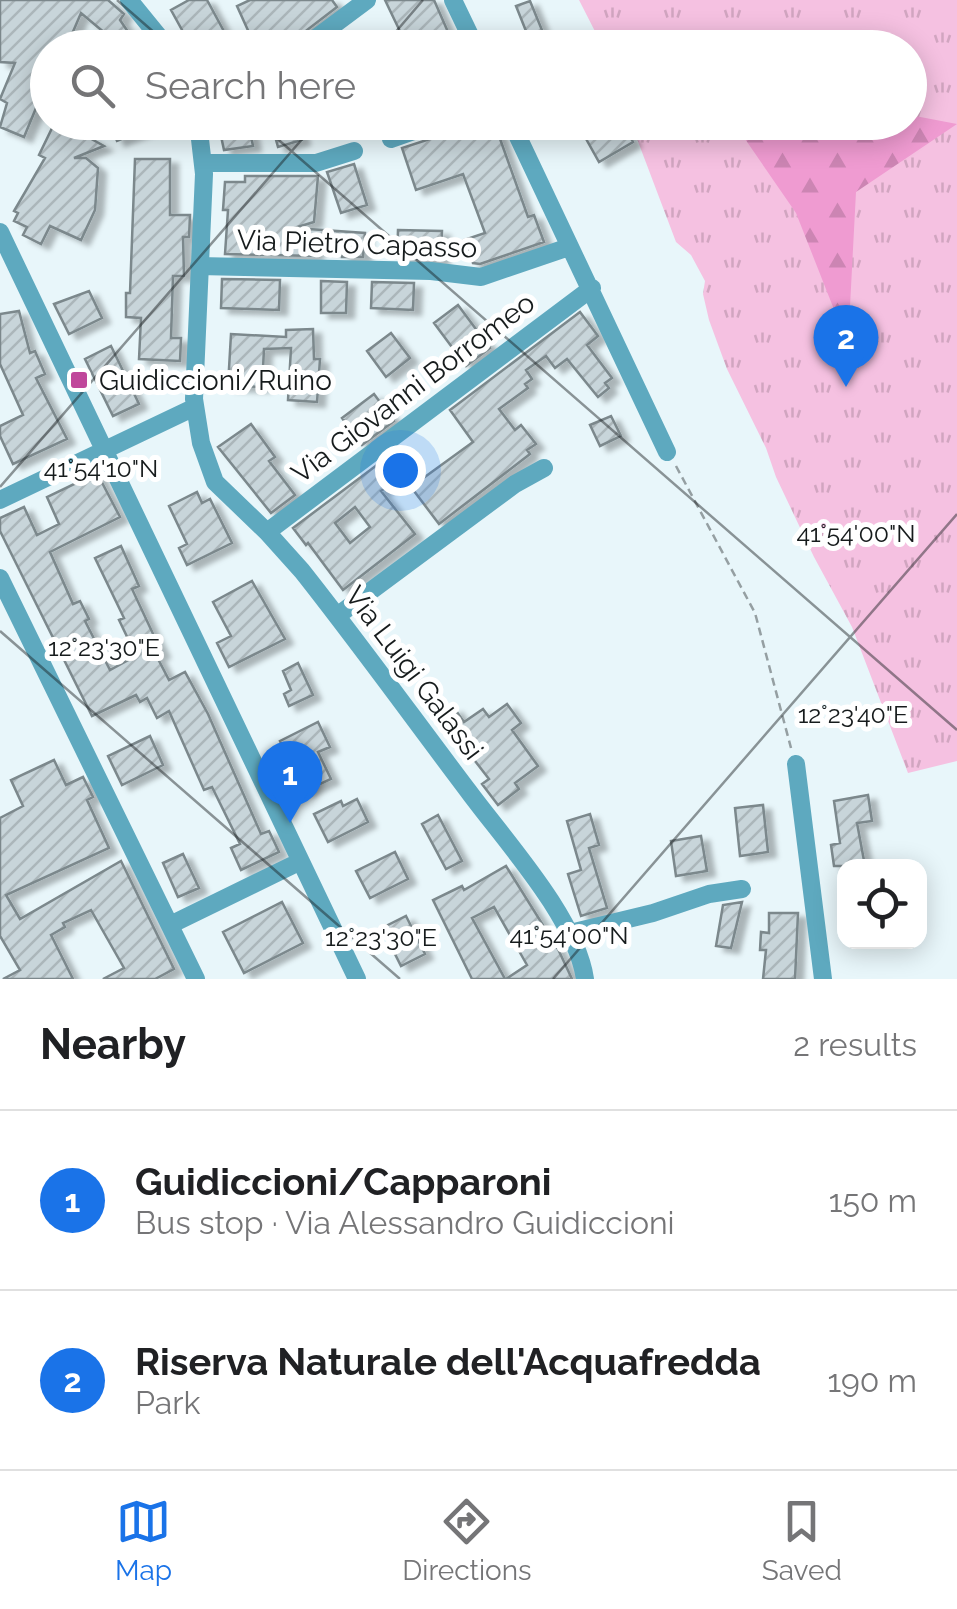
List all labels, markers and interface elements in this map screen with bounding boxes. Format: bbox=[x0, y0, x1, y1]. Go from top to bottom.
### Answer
search box bbox=[30, 30, 927, 140]
icon: search bbox=[65, 58, 120, 113]
text: Search here bbox=[145, 63, 356, 108]
street label: Via Pietro Capasso bbox=[236, 223, 478, 265]
street label: Via Giovanni Borromeo bbox=[285, 286, 541, 490]
pin: 2 bbox=[814, 304, 878, 387]
place label: Guidiccioni/Ruino bbox=[99, 364, 332, 397]
marker: Guidiccioni/Ruino bbox=[68, 369, 90, 391]
your location bbox=[375, 445, 426, 496]
text: 41°54'10"N bbox=[44, 453, 158, 483]
text: 41°54'00"N bbox=[796, 518, 916, 548]
street label: Via Luigi Galassi bbox=[338, 580, 490, 766]
text: 12°23'30"E bbox=[48, 632, 160, 662]
text: 12°23'40"E bbox=[798, 699, 908, 729]
pin: 1 bbox=[258, 740, 322, 823]
map controls bbox=[837, 859, 927, 949]
button: locate bbox=[837, 859, 927, 949]
text: 41°54'00"N bbox=[509, 920, 629, 950]
text: 12°23'30"E bbox=[325, 922, 437, 952]
text: Nearby bbox=[40, 1020, 186, 1069]
text: 2 results bbox=[793, 1026, 917, 1063]
text: Guidiccioni/Capparoni bbox=[135, 1159, 551, 1204]
text: 1 bbox=[65, 1182, 80, 1219]
text: 150 m bbox=[829, 1182, 917, 1219]
text: Bus stop · Via Alessandro Guidiccioni bbox=[135, 1204, 675, 1241]
text: Riserva Naturale dell'Acquafredda bbox=[135, 1339, 761, 1384]
text: 2 bbox=[63, 1362, 82, 1399]
text: 190 m bbox=[827, 1362, 917, 1399]
text: Park bbox=[135, 1384, 200, 1421]
tab: Map bbox=[115, 1494, 172, 1587]
tab: Directions bbox=[402, 1494, 532, 1587]
tab: Saved bbox=[762, 1494, 842, 1587]

